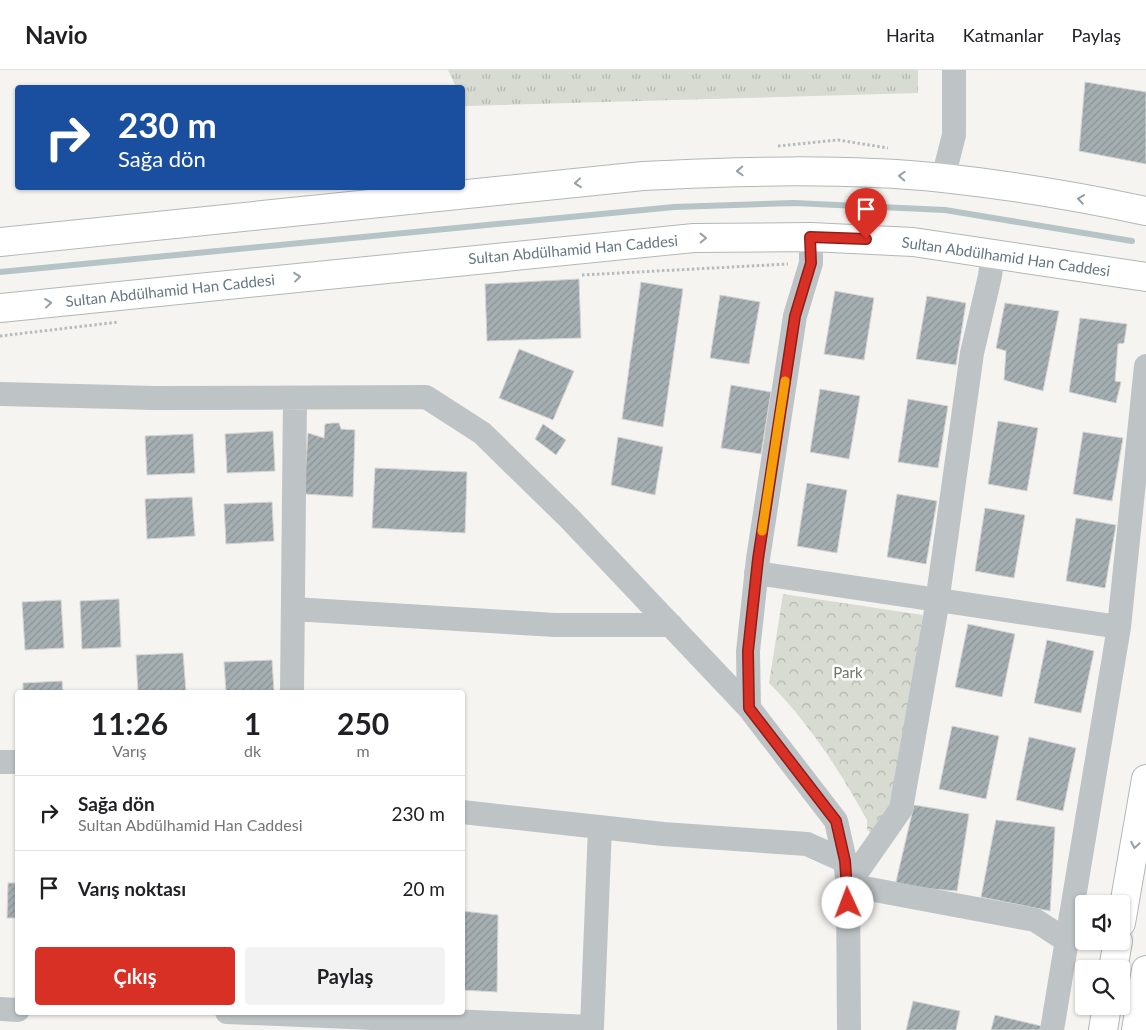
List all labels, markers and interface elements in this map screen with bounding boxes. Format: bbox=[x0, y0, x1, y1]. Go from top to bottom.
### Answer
text: Navio bbox=[25, 20, 88, 49]
text: Harita bbox=[886, 24, 935, 46]
text: Katmanlar bbox=[963, 24, 1043, 46]
text: Paylaş bbox=[1071, 24, 1121, 46]
text: 230 m bbox=[118, 103, 217, 145]
icon: right bbox=[35, 105, 100, 170]
text: Sağa dön bbox=[118, 145, 206, 172]
one-way arrow bbox=[736, 166, 744, 177]
one-way arrow bbox=[898, 171, 906, 182]
one-way arrow bbox=[574, 177, 582, 188]
pin bbox=[845, 188, 887, 239]
icon: arrive bbox=[852, 195, 880, 223]
one-way arrow bbox=[1076, 195, 1085, 205]
street label: Sultan Abdülhamid Han Caddesi bbox=[467, 231, 679, 267]
street label: Sultan Abdülhamid Han Caddesi bbox=[901, 232, 1111, 280]
one-way arrow bbox=[699, 233, 707, 243]
street label: Sultan Abdülhamid Han Caddesi bbox=[64, 270, 276, 310]
one-way arrow bbox=[293, 272, 301, 283]
one-way arrow bbox=[45, 298, 53, 309]
park label: Park bbox=[833, 663, 863, 681]
text: 11:26 bbox=[91, 705, 168, 741]
text: 1 bbox=[244, 705, 261, 741]
text: 250 bbox=[337, 705, 389, 741]
text: Varış bbox=[112, 741, 147, 760]
text: dk bbox=[244, 741, 261, 760]
text: m bbox=[357, 741, 370, 760]
text: Sağa dön bbox=[78, 792, 155, 815]
icon: right bbox=[35, 799, 63, 827]
text: 230 m bbox=[391, 802, 445, 825]
text: Sultan Abdülhamid Han Caddesi bbox=[78, 815, 302, 834]
one-way arrow bbox=[1130, 840, 1140, 849]
icon: arrive bbox=[35, 874, 63, 902]
position arrow bbox=[821, 876, 873, 928]
text: Varış noktası bbox=[78, 877, 186, 900]
text: 20 m bbox=[402, 877, 445, 900]
map controls bbox=[1075, 895, 1130, 1015]
button: sound bbox=[1075, 895, 1130, 950]
button: Çıkış bbox=[35, 947, 235, 1005]
button: Paylaş bbox=[245, 947, 445, 1005]
button: search bbox=[1075, 960, 1130, 1015]

